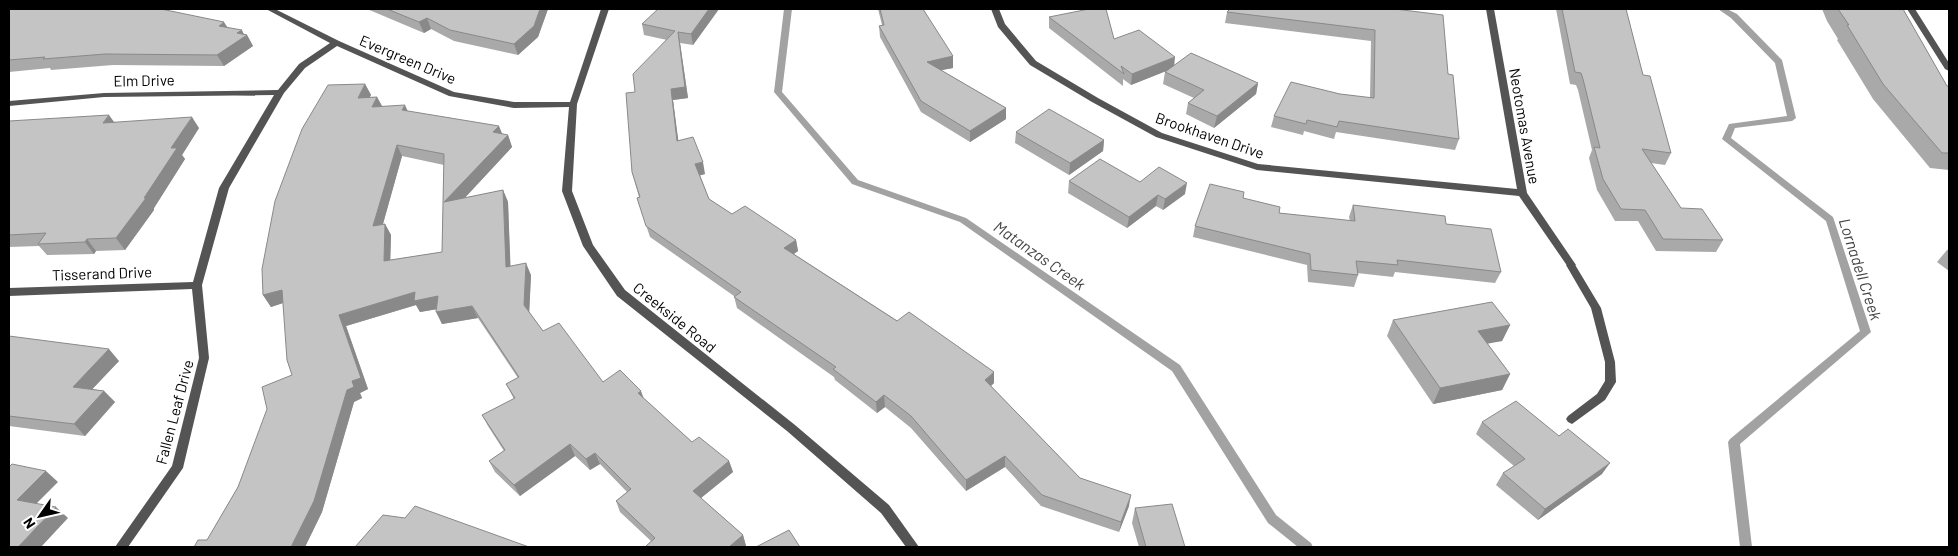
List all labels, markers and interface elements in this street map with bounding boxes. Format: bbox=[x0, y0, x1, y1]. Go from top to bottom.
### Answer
street label: Evergreen Drive bbox=[357, 31, 459, 87]
street label: Neotomas Avenue bbox=[1506, 67, 1544, 185]
street label: Elm Drive bbox=[113, 70, 175, 90]
street label: Brookhaven Drive bbox=[1153, 108, 1267, 162]
water label: Matanzas Creek bbox=[991, 216, 1090, 294]
water label: Lornadell Creek bbox=[1836, 216, 1886, 323]
street label: Tisserand Drive bbox=[52, 262, 152, 284]
street label: Creekside Road bbox=[630, 278, 720, 356]
street label: Fallen Leaf Drive bbox=[151, 358, 197, 466]
north arrow bbox=[15, 491, 65, 541]
text: N bbox=[19, 515, 38, 532]

